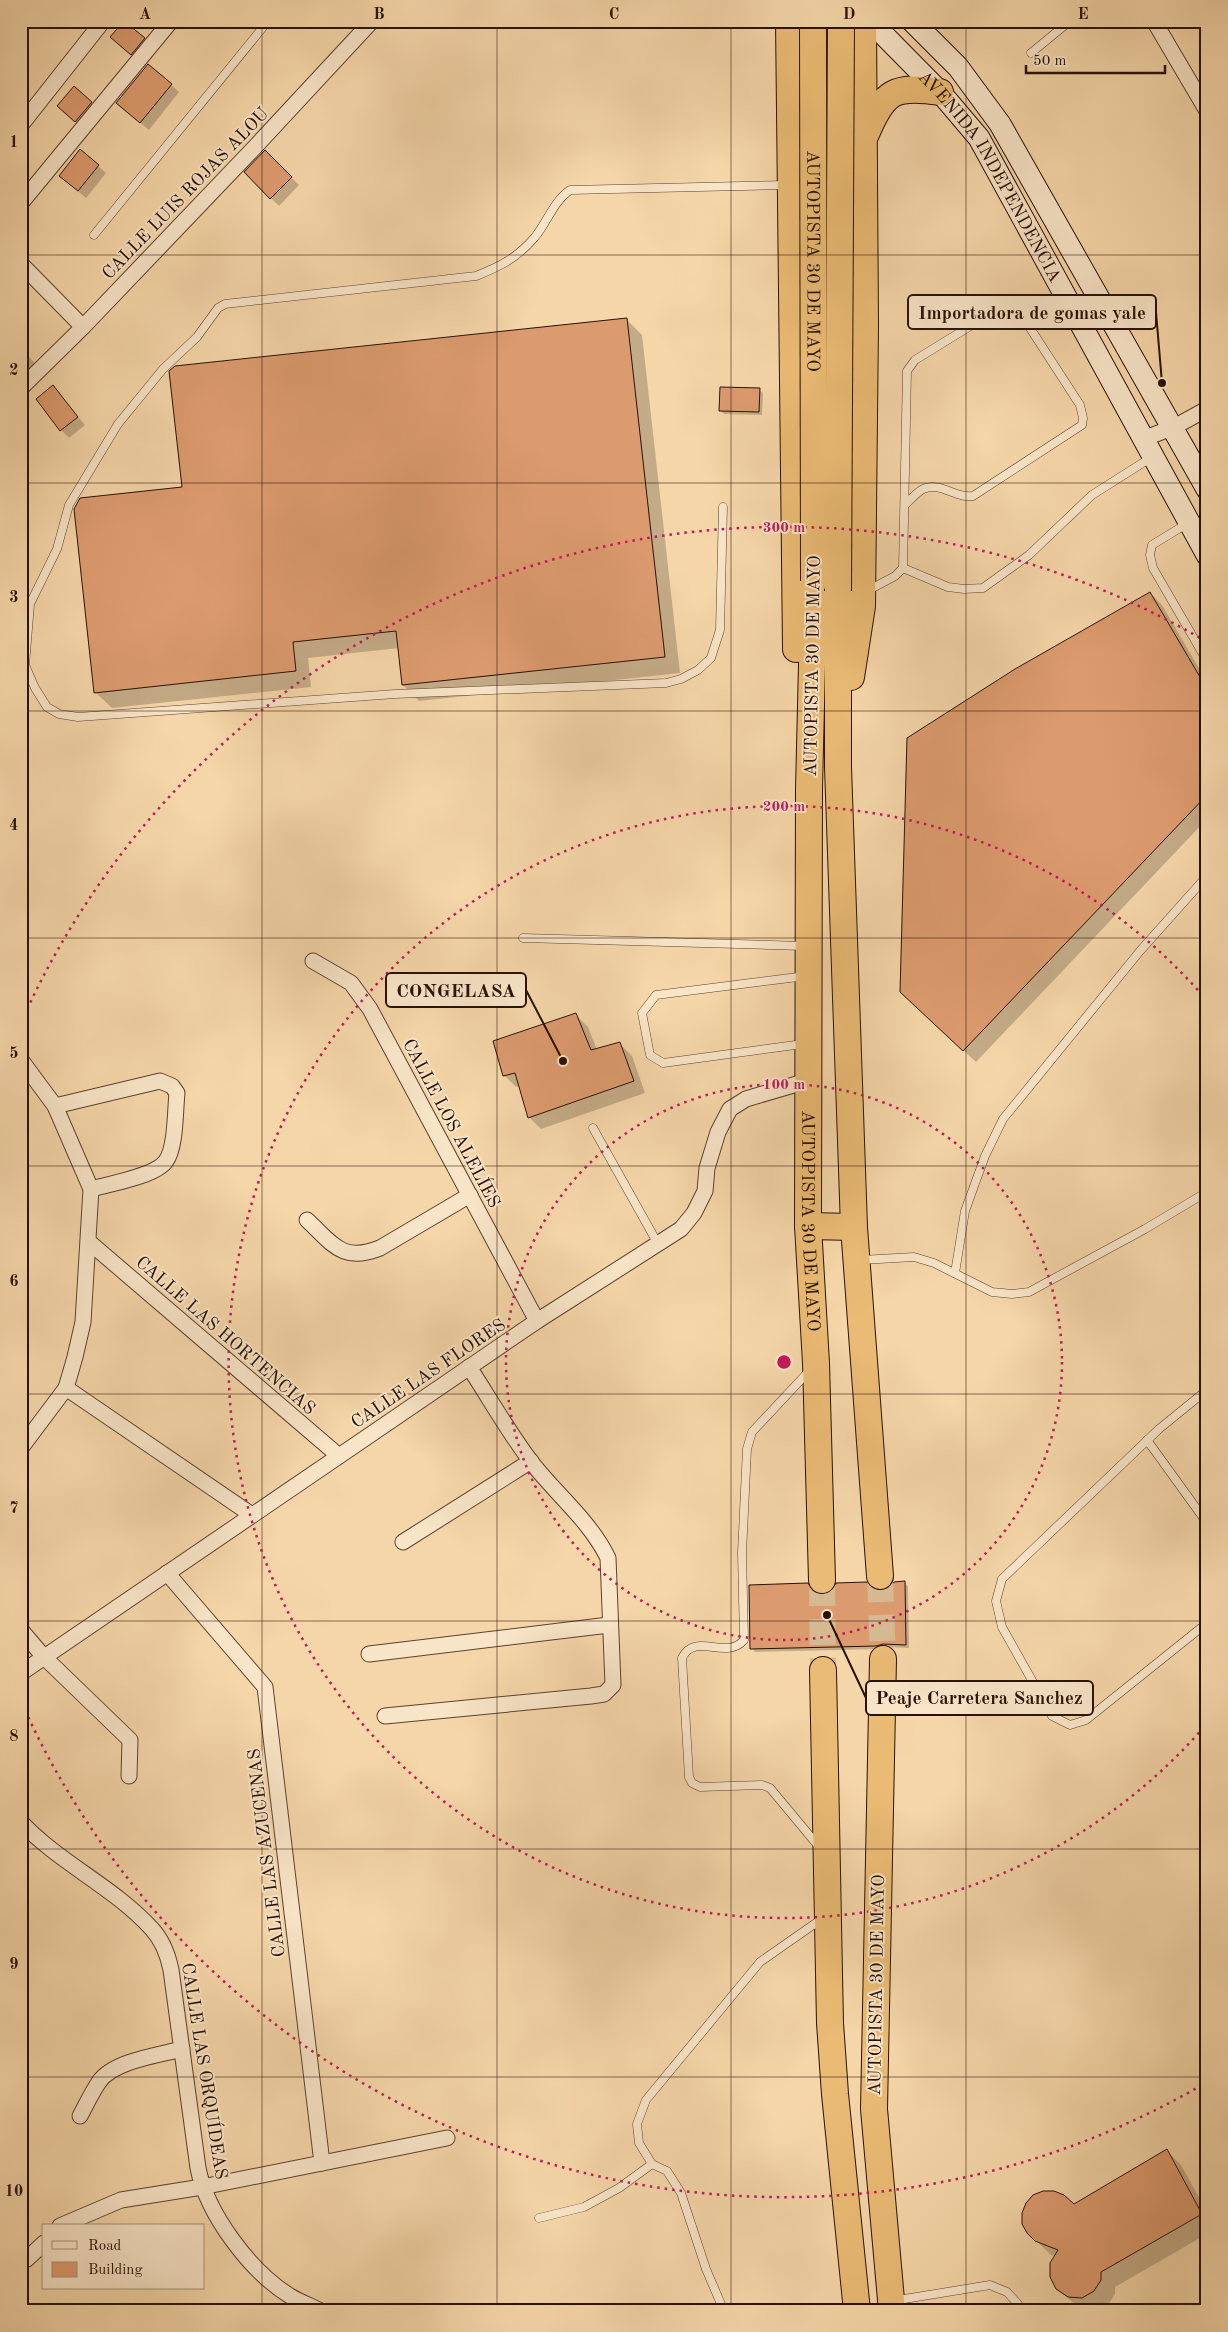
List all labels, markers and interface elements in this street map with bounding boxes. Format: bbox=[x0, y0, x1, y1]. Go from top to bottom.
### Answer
text: A bbox=[139, 7, 151, 23]
text: B bbox=[373, 7, 385, 23]
text: C bbox=[609, 7, 619, 23]
text: D bbox=[843, 7, 855, 23]
text: E bbox=[1077, 7, 1089, 23]
scale bar bbox=[1026, 42, 1164, 74]
text: 50 m bbox=[1033, 54, 1067, 69]
street label: AVENIDA INDEPENDENCIA bbox=[914, 68, 1064, 286]
street label: CALLE LUIS ROJAS ALOU bbox=[99, 104, 272, 283]
text: 1 bbox=[9, 135, 19, 151]
street label: AUTOPISTA 30 DE MAYO bbox=[803, 150, 822, 372]
callout: Importadora de gomas yale bbox=[908, 295, 1156, 329]
text: Importadora de gomas yale bbox=[918, 305, 1146, 324]
text: 2 bbox=[9, 363, 19, 379]
text: 300 m bbox=[763, 521, 805, 536]
street label: AUTOPISTA 30 DE MAYO bbox=[802, 555, 824, 777]
text: 3 bbox=[9, 590, 19, 606]
text: 200 m bbox=[763, 800, 805, 815]
text: 4 bbox=[9, 818, 19, 834]
callout: CONGELASA bbox=[386, 973, 526, 1007]
text: CONGELASA bbox=[396, 983, 516, 1002]
street label: CALLE LOS ALELÍES bbox=[399, 1034, 507, 1211]
text: 5 bbox=[9, 1046, 19, 1062]
text: 100 m bbox=[763, 1078, 805, 1093]
street label: AUTOPISTA 30 DE MAYO bbox=[798, 1110, 822, 1332]
street label: CALLE LAS HORTENCIAS bbox=[132, 1253, 319, 1418]
text: 6 bbox=[9, 1274, 19, 1290]
street label: CALLE LAS FLORES bbox=[348, 1316, 509, 1432]
centre of rings bbox=[775, 1353, 793, 1371]
text: 7 bbox=[9, 1501, 19, 1517]
callout: Peaje Carretera Sanchez bbox=[866, 1681, 1093, 1715]
text: Peaje Carretera Sanchez bbox=[875, 1690, 1083, 1709]
text: 8 bbox=[9, 1729, 19, 1745]
street label: CALLE LAS AZUCENAS bbox=[245, 1747, 289, 1958]
street label: AUTOPISTA 30 DE MAYO bbox=[866, 1874, 888, 2096]
text: 9 bbox=[9, 1957, 19, 1973]
street label: CALLE LAS ORQUÍDEAS bbox=[178, 1961, 234, 2181]
text: 10 bbox=[5, 2184, 23, 2200]
legend bbox=[42, 2224, 205, 2290]
text: Road bbox=[88, 2239, 122, 2254]
text: Building bbox=[88, 2263, 143, 2278]

